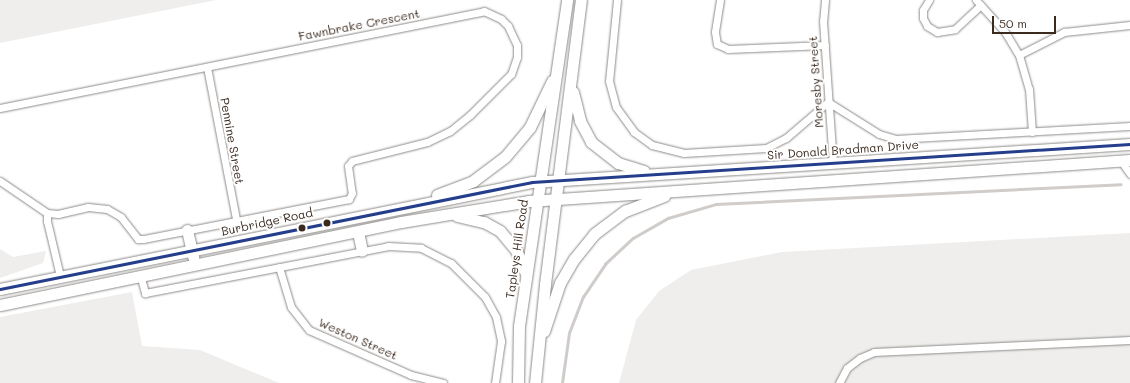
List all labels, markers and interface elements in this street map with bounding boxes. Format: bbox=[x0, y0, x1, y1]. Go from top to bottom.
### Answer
street label: Fawnbrake Crescent bbox=[297, 6, 421, 44]
scale bar bbox=[994, 8, 1058, 34]
text: 50 m bbox=[999, 15, 1027, 31]
street label: Moresby Street bbox=[806, 36, 826, 128]
street label: Pennine Street bbox=[217, 96, 247, 186]
street label: Sir Donald Bradman Drive bbox=[767, 138, 919, 162]
street label: Tapleys Hill Road bbox=[503, 199, 531, 299]
street label: Burbridge Road bbox=[220, 205, 314, 239]
unlabelled marker bbox=[322, 218, 332, 228]
unlabelled marker bbox=[297, 223, 307, 233]
street label: Weston Street bbox=[316, 315, 400, 363]

